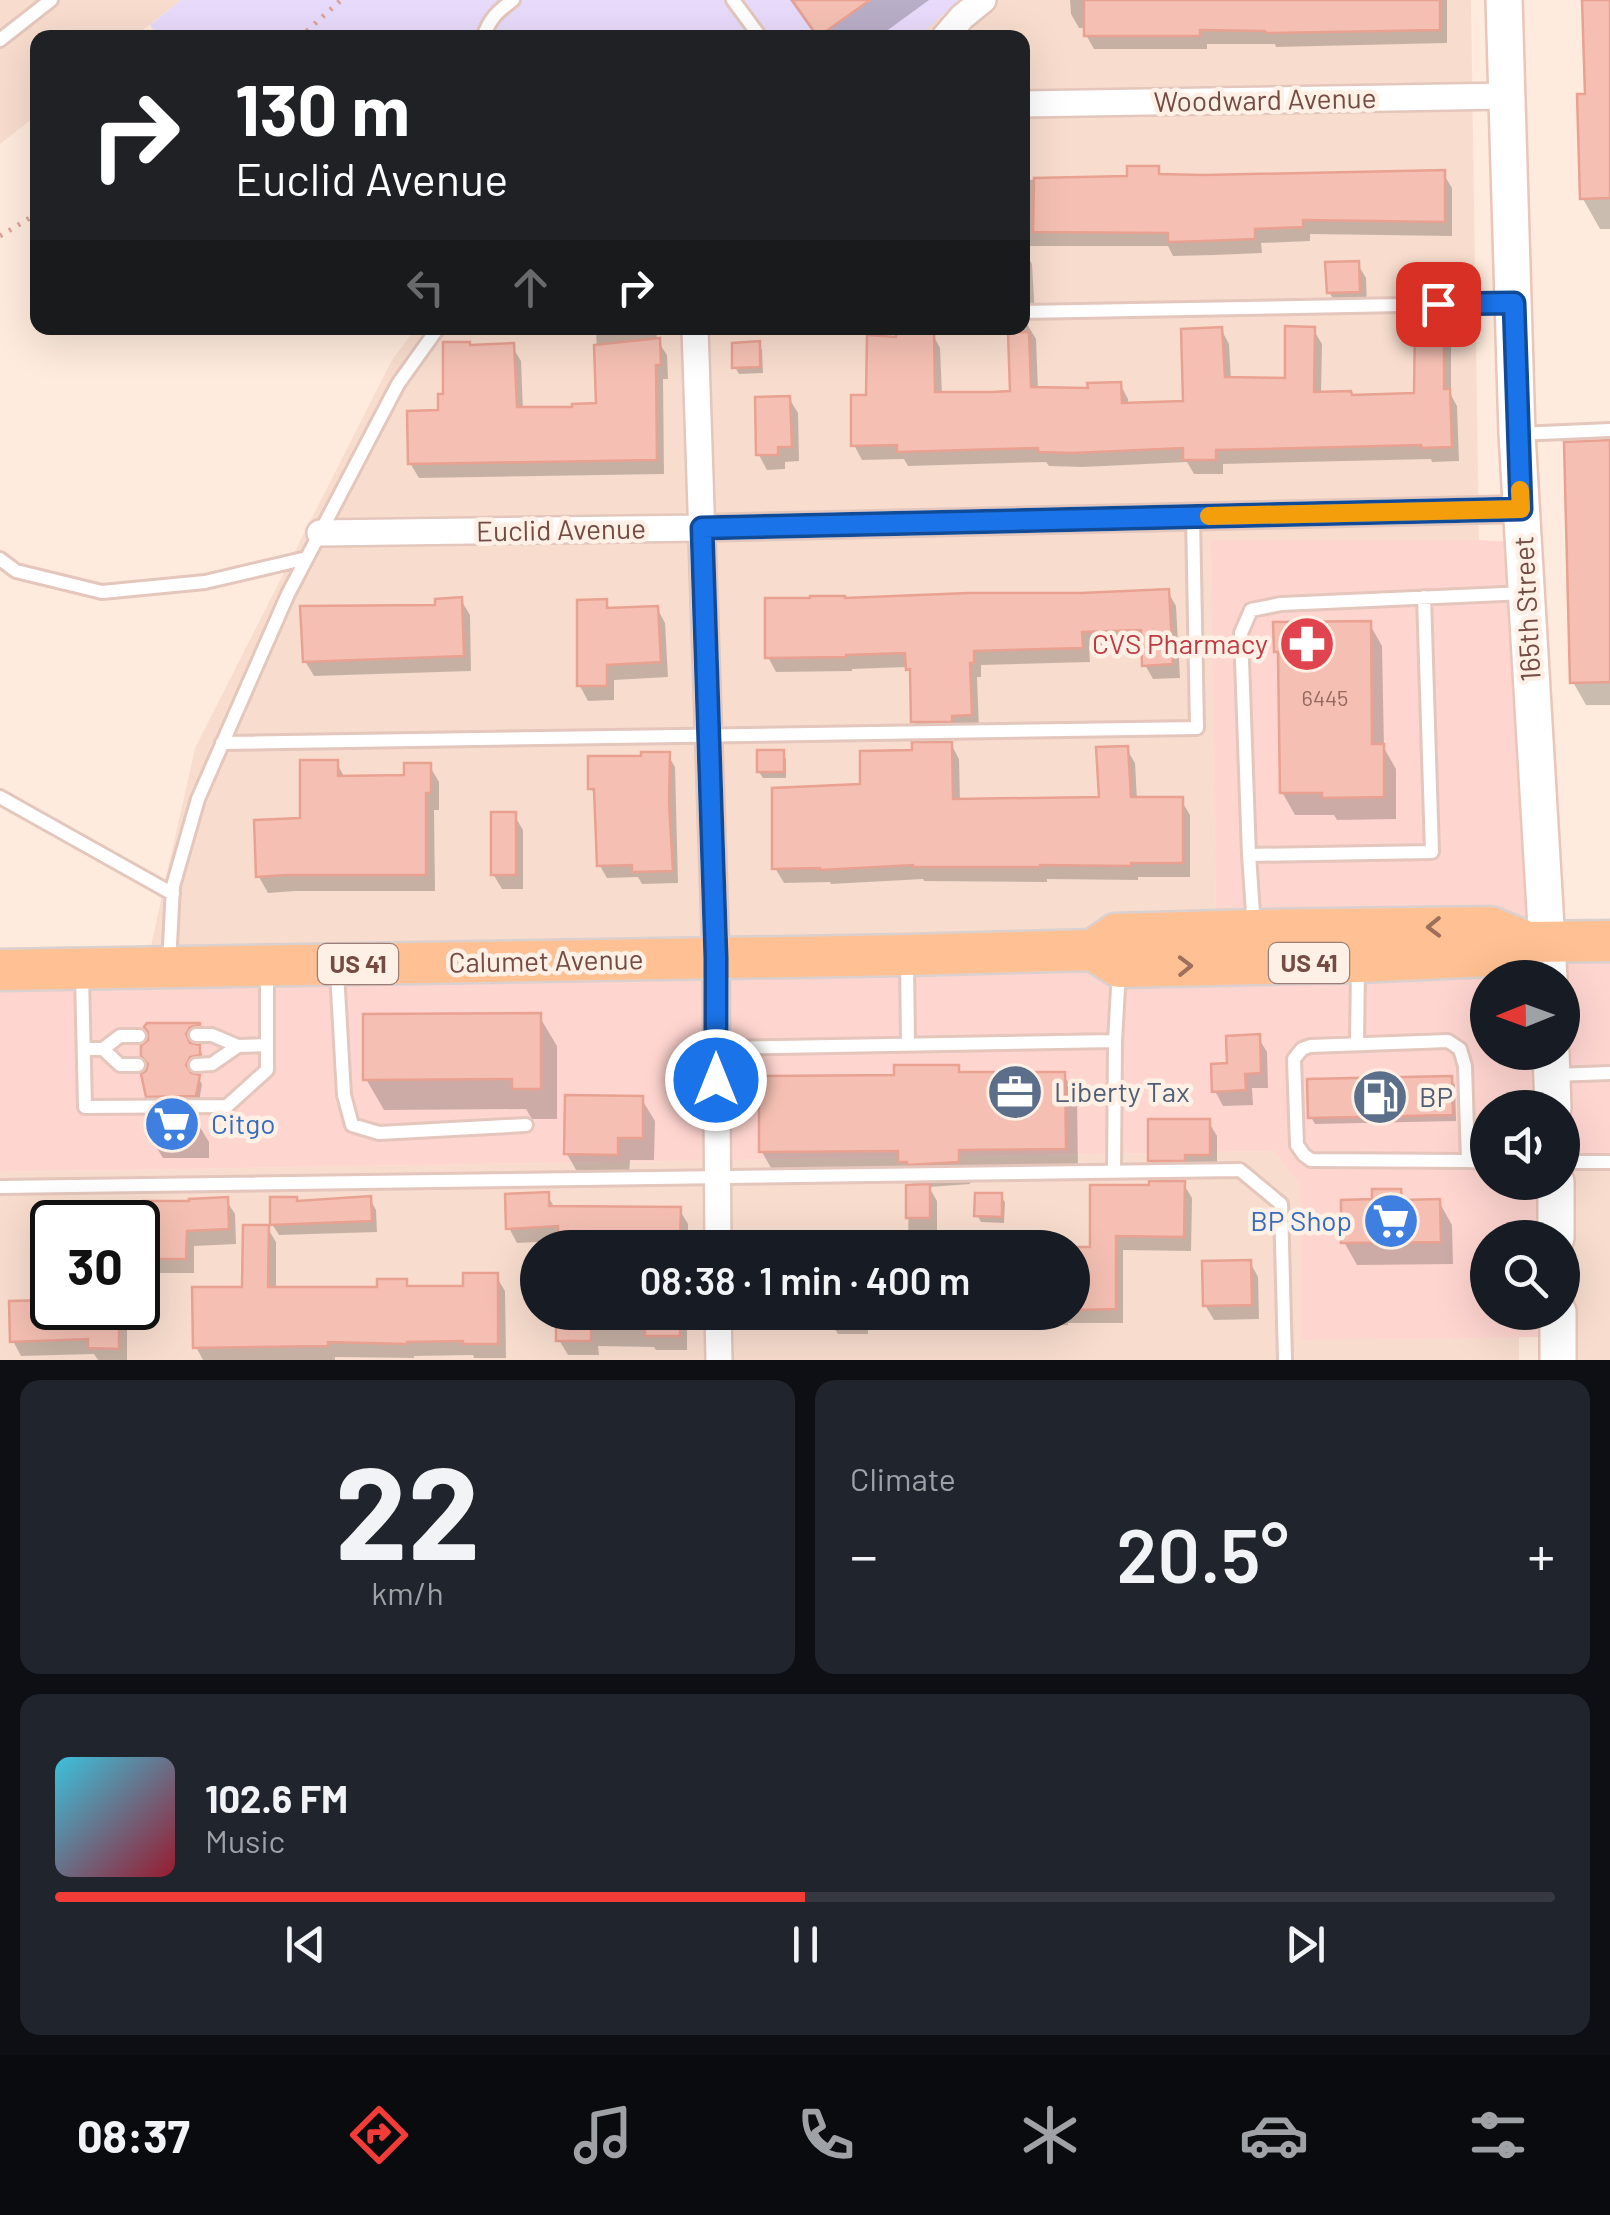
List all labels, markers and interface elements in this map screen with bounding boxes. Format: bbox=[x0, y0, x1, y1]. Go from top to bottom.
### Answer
text: 130 m bbox=[235, 66, 410, 150]
icon: right bbox=[70, 70, 200, 200]
street label: Woodward Avenue bbox=[1153, 80, 1377, 118]
text: Euclid Avenue bbox=[235, 151, 508, 205]
icon: left bbox=[398, 260, 453, 315]
icon: ahead bbox=[503, 260, 558, 315]
icon: right bbox=[608, 260, 663, 315]
pin bbox=[1396, 262, 1481, 347]
icon: arrive bbox=[1411, 277, 1466, 332]
street label: Euclid Avenue bbox=[476, 511, 646, 547]
street label: 165th Street bbox=[1505, 535, 1547, 683]
pharmacy icon: CVS Pharmacy bbox=[1277, 614, 1337, 674]
place label: CVS Pharmacy bbox=[1092, 626, 1268, 660]
house number: 6445 bbox=[1302, 684, 1348, 710]
one-way arrow bbox=[1425, 917, 1441, 938]
street label: Calumet Avenue bbox=[448, 941, 644, 979]
road number: US 41 bbox=[1269, 943, 1349, 983]
road number: US 41 bbox=[318, 944, 398, 984]
one-way arrow bbox=[1177, 955, 1193, 976]
north arrow bbox=[1470, 960, 1580, 1070]
map controls bbox=[1470, 960, 1580, 1330]
position arrow bbox=[664, 1028, 768, 1132]
office icon: Liberty Tax bbox=[985, 1062, 1045, 1122]
fuel station icon: BP bbox=[1350, 1067, 1410, 1127]
place label: Liberty Tax bbox=[1054, 1074, 1190, 1108]
place label: BP bbox=[1419, 1079, 1453, 1113]
button: sound bbox=[1470, 1090, 1580, 1200]
supermarket icon: Citgo bbox=[142, 1094, 202, 1154]
place label: Citgo bbox=[211, 1106, 275, 1140]
supermarket icon: BP Shop bbox=[1361, 1191, 1421, 1251]
speed limit sign: 30 bbox=[30, 1200, 160, 1330]
place label: BP Shop bbox=[1250, 1203, 1352, 1237]
button: search bbox=[1470, 1220, 1580, 1330]
text: 08:38 · 1 min · 400 m bbox=[640, 1257, 970, 1303]
text: 22 bbox=[335, 1430, 480, 1586]
text: Climate bbox=[850, 1459, 956, 1497]
text: 20.5° bbox=[1116, 1508, 1289, 1598]
text: − bbox=[850, 1521, 878, 1587]
text: + bbox=[1527, 1521, 1555, 1587]
text: km/h bbox=[371, 1573, 444, 1611]
text: 102.6 FM bbox=[205, 1775, 348, 1821]
text: Music bbox=[205, 1821, 285, 1859]
icon: previous bbox=[278, 1917, 333, 1972]
icon: pause bbox=[778, 1917, 833, 1972]
icon: next bbox=[1278, 1917, 1333, 1972]
icon: directions bbox=[344, 2100, 414, 2170]
icon: music bbox=[568, 2100, 638, 2170]
icon: phone bbox=[791, 2100, 861, 2170]
icon: climate bbox=[1015, 2100, 1085, 2170]
icon: car bbox=[1239, 2100, 1309, 2170]
icon: filters bbox=[1463, 2100, 1533, 2170]
text: 08:37 bbox=[77, 2108, 190, 2162]

